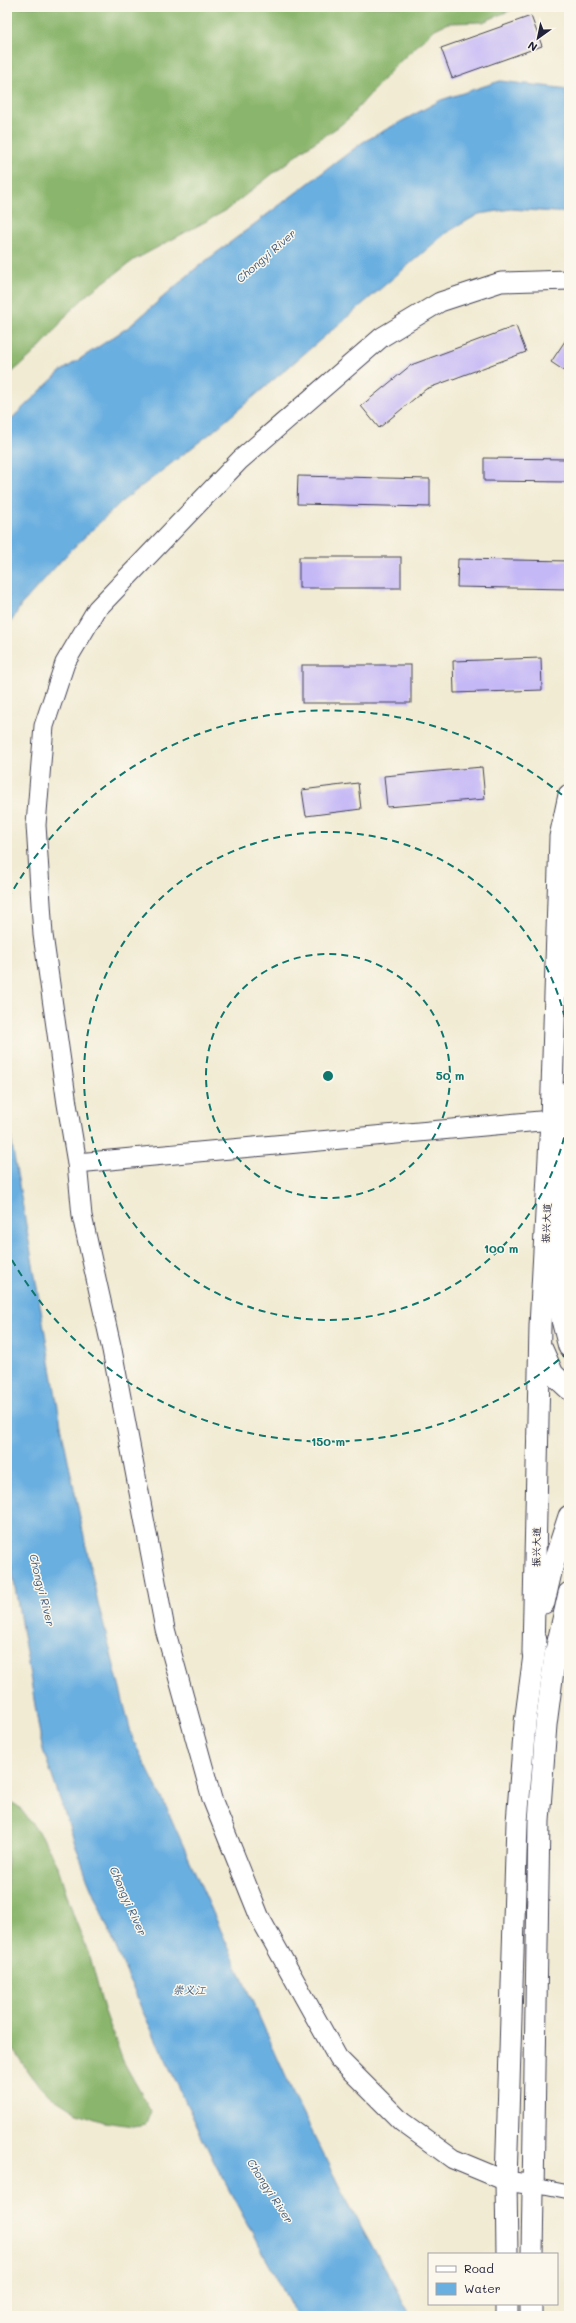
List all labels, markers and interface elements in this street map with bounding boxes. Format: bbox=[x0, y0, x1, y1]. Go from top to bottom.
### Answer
north arrow bbox=[518, 18, 558, 58]
text: N bbox=[525, 38, 540, 55]
water label: Chongyi River bbox=[233, 225, 299, 286]
text: 50 m bbox=[436, 1067, 464, 1083]
centre of rings bbox=[321, 1069, 335, 1083]
street label: 振兴大道 bbox=[538, 1203, 554, 1243]
text: 100 m bbox=[484, 1240, 518, 1256]
text: 150 m bbox=[311, 1433, 345, 1449]
street label: 振兴大道 bbox=[529, 1527, 543, 1567]
water label: Chongyi River bbox=[26, 1552, 59, 1628]
water label: Chongyi River bbox=[107, 1864, 151, 1938]
water label: 崇义江 bbox=[173, 1982, 206, 1997]
water label: Chongyi River bbox=[244, 2156, 297, 2226]
legend bbox=[428, 2253, 558, 2305]
text: Road bbox=[464, 2260, 494, 2276]
text: Water bbox=[464, 2280, 501, 2296]

